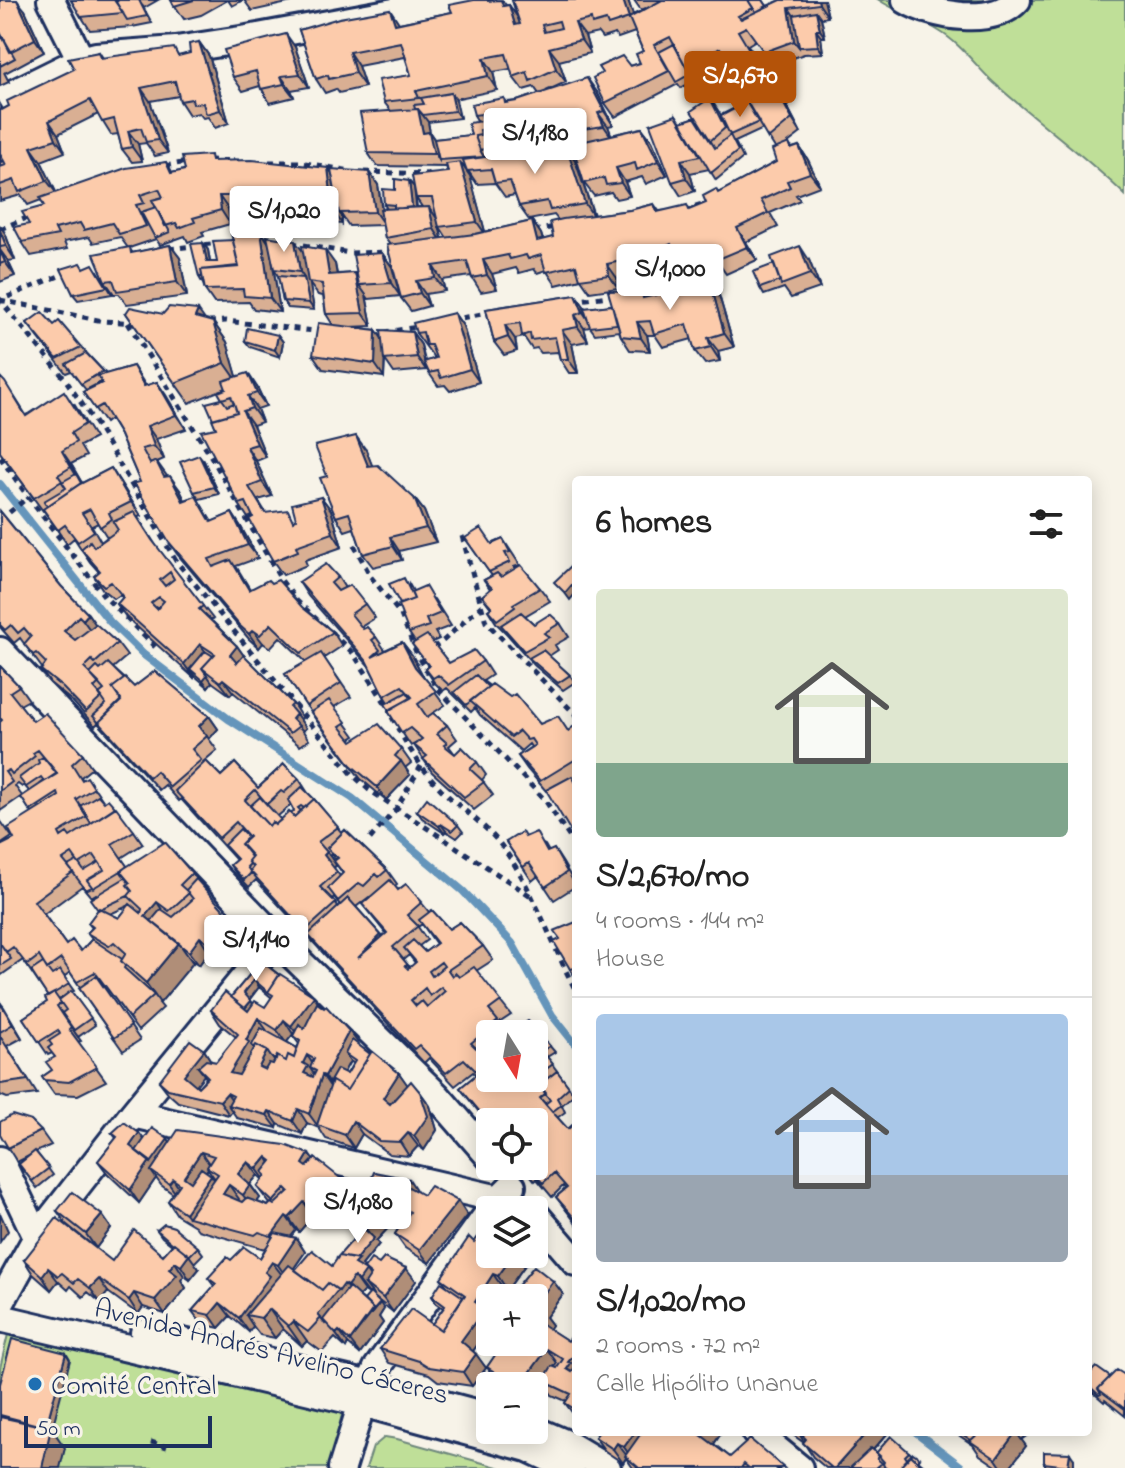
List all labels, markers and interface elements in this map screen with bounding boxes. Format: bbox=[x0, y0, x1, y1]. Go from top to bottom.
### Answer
pin: S/2,670 bbox=[666, 51, 814, 119]
text: S/2,670 bbox=[702, 58, 778, 96]
pin: S/1,180 bbox=[461, 108, 609, 176]
text: S/1,180 bbox=[502, 115, 568, 153]
pin: S/1,020 bbox=[210, 186, 358, 254]
text: S/1,020 bbox=[248, 193, 320, 231]
pin: S/1,000 bbox=[596, 244, 744, 312]
text: S/1,000 bbox=[634, 251, 706, 289]
text: 6 homes bbox=[596, 499, 712, 549]
icon: filters bbox=[1024, 502, 1068, 546]
icon: home bbox=[760, 641, 904, 785]
text: S/2,670/mo bbox=[596, 853, 749, 903]
text: 4 rooms · 144 m² bbox=[596, 903, 764, 941]
pin: S/1,140 bbox=[182, 915, 330, 983]
text: S/1,140 bbox=[222, 922, 290, 960]
text: House bbox=[596, 941, 664, 979]
north arrow bbox=[476, 1020, 548, 1092]
map controls bbox=[476, 1020, 548, 1444]
icon: home bbox=[760, 1066, 904, 1210]
button: locate bbox=[476, 1108, 548, 1180]
pin: S/1,080 bbox=[284, 1177, 432, 1245]
text: S/1,080 bbox=[323, 1184, 393, 1222]
button: layers bbox=[476, 1196, 548, 1268]
text: S/1,020/mo bbox=[596, 1278, 746, 1328]
button: + bbox=[476, 1284, 548, 1356]
street label: Avenida Andrés Avelino Cáceres bbox=[90, 1289, 453, 1417]
text: 2 rooms · 72 m² bbox=[596, 1328, 761, 1366]
text: Calle Hipólito Unanue bbox=[596, 1366, 818, 1404]
place label: Comité Central bbox=[51, 1367, 216, 1408]
button: − bbox=[476, 1372, 548, 1444]
marker: Comité Central bbox=[26, 1375, 44, 1393]
scale bar bbox=[24, 1412, 212, 1448]
text: 50 m bbox=[36, 1414, 81, 1446]

